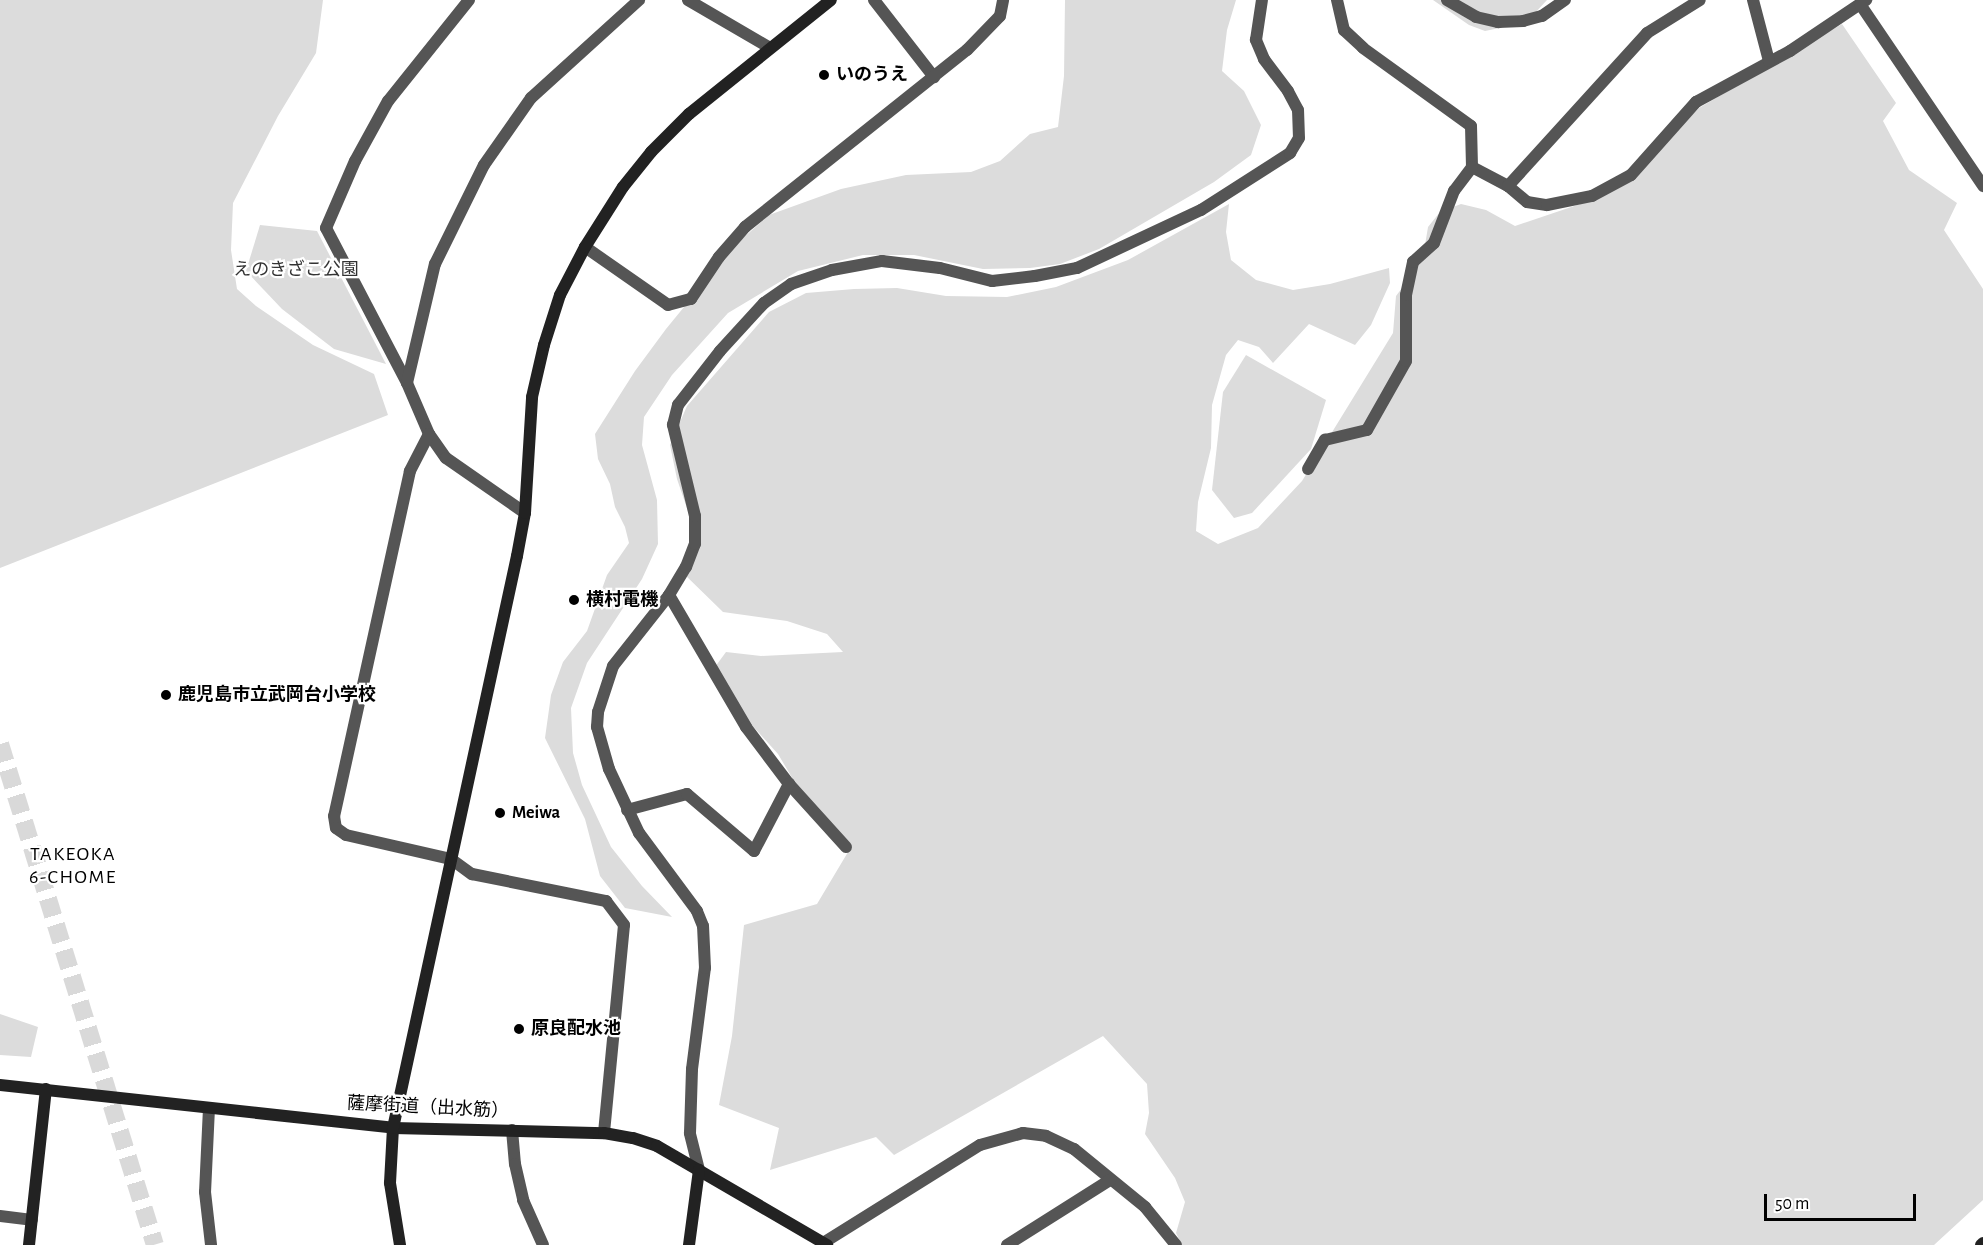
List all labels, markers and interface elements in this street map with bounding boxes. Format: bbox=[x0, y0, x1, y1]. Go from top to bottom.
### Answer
place label: いのうえ bbox=[836, 64, 908, 86]
marker: いのうえ bbox=[817, 68, 831, 82]
park label: えのきざこ公園 bbox=[233, 259, 359, 281]
place label: 横村電機 bbox=[586, 589, 658, 611]
marker: 横村電機 bbox=[567, 593, 581, 607]
place label: 鹿児島市立武岡台小学校 bbox=[178, 684, 376, 706]
marker: 鹿児島市立武岡台小学校 bbox=[159, 688, 173, 702]
place label: Meiwa bbox=[512, 802, 560, 824]
marker: Meiwa bbox=[493, 806, 507, 820]
district label: TAKEOKA 6-CHOME bbox=[29, 843, 117, 890]
place label: 原良配水池 bbox=[531, 1018, 621, 1040]
marker: 原良配水池 bbox=[512, 1022, 526, 1036]
street label: 薩摩街道（出水筋） bbox=[347, 1093, 509, 1123]
scale bar bbox=[1767, 1182, 1918, 1220]
text: 50 m bbox=[1775, 1195, 1809, 1213]

